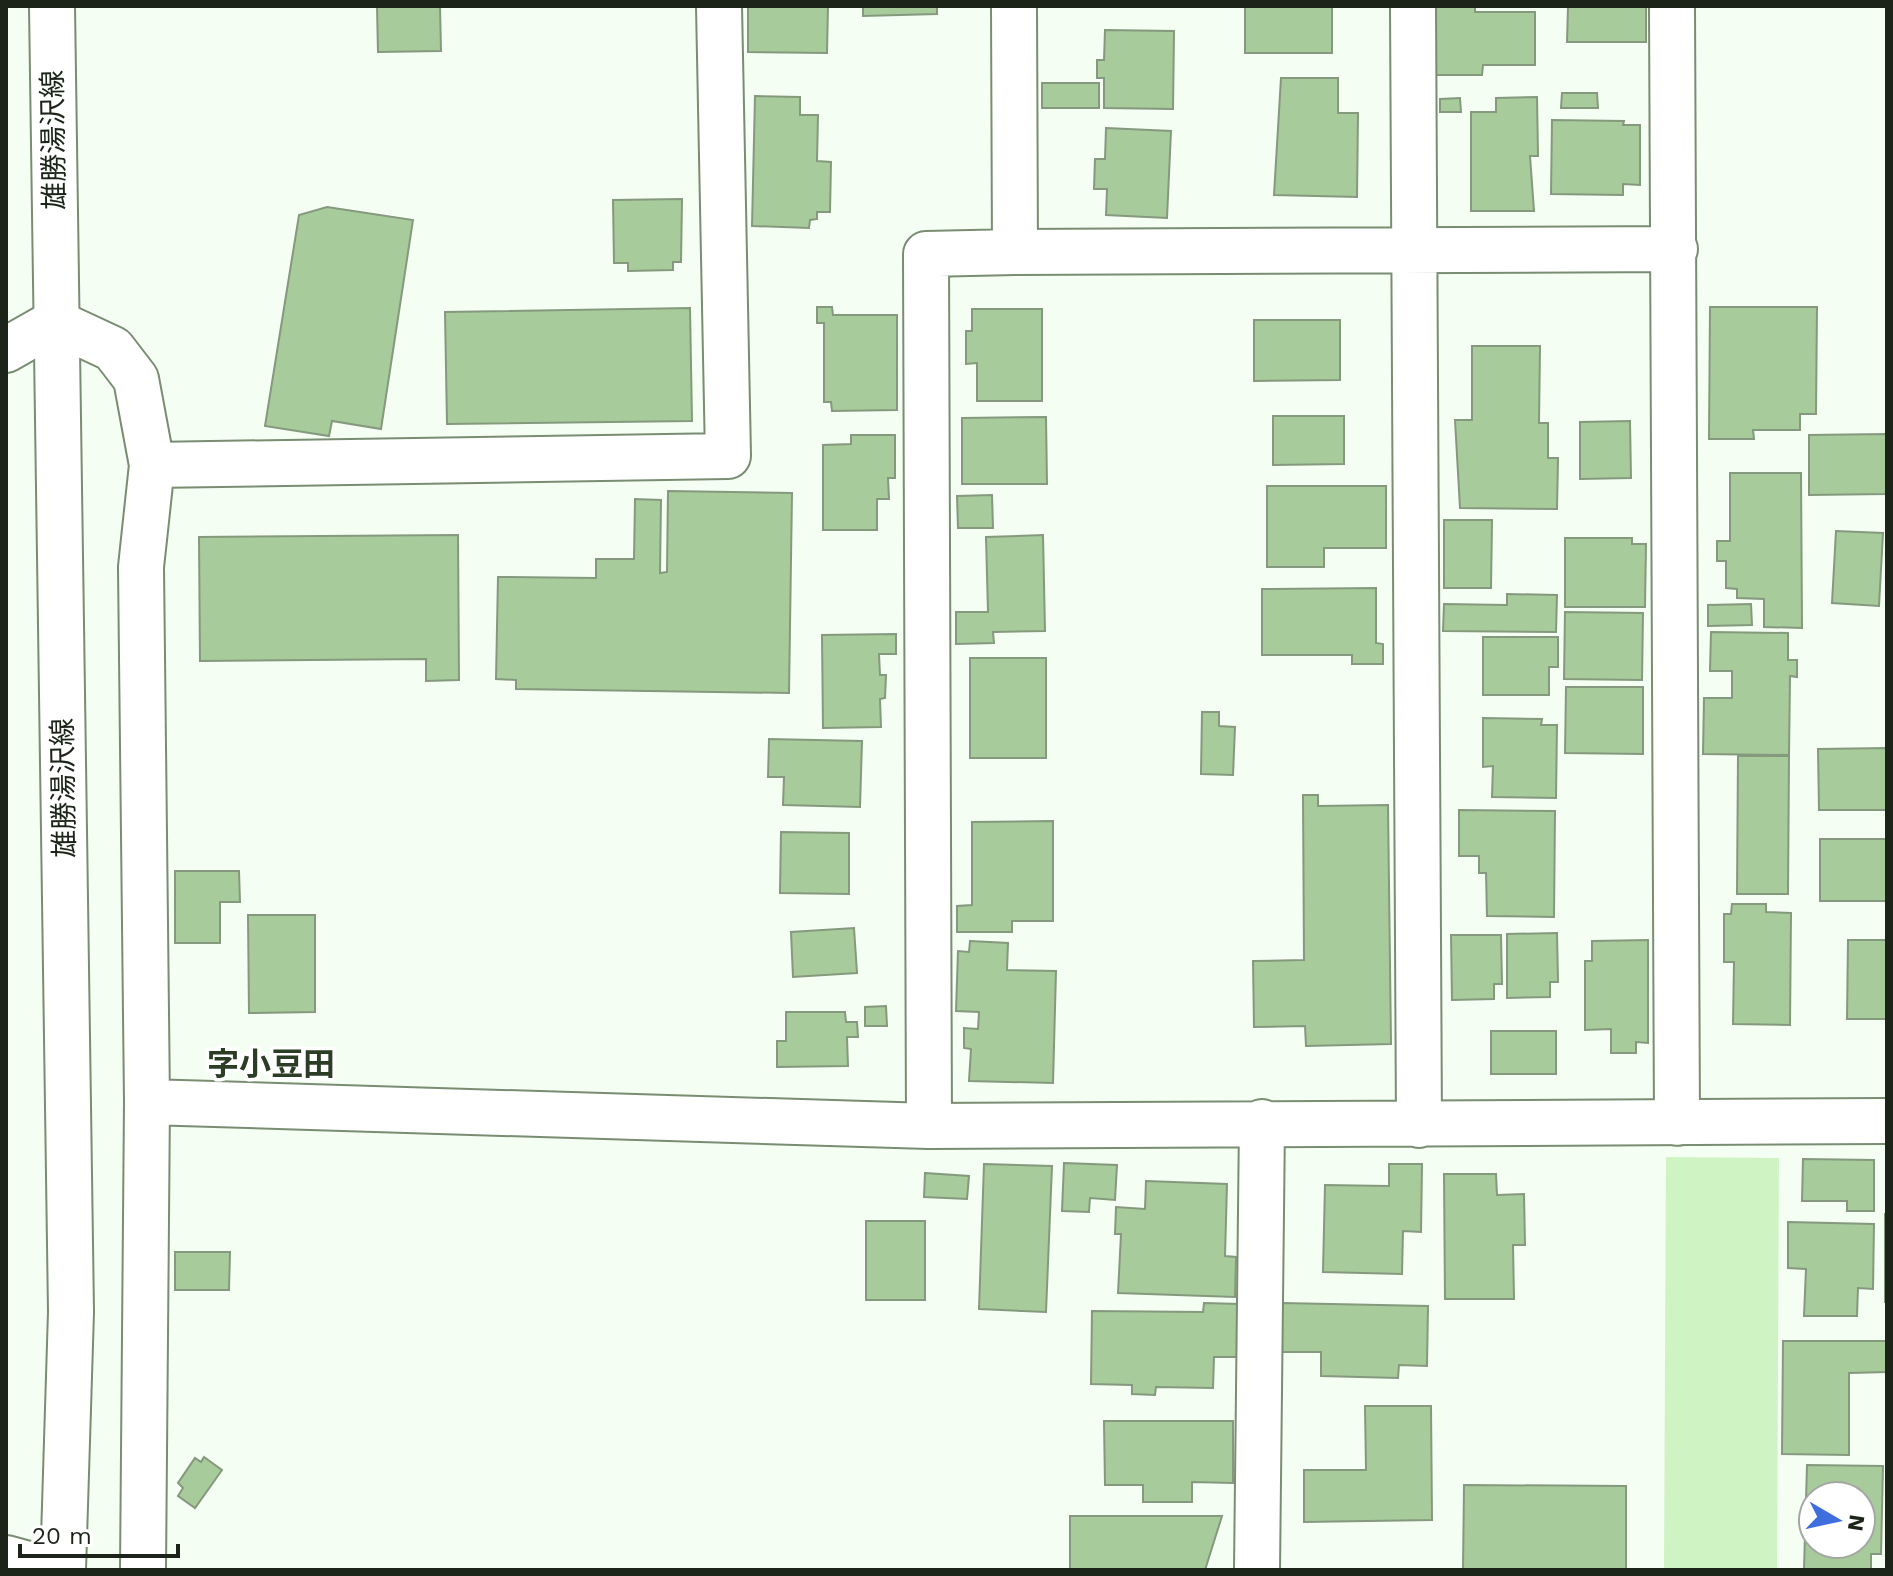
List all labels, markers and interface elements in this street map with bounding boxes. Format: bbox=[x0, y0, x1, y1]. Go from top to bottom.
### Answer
street label: 雄勝湯沢線 bbox=[36, 70, 71, 210]
street label: 雄勝湯沢線 bbox=[46, 718, 81, 858]
district label: 字小豆田 bbox=[207, 1045, 335, 1083]
north arrow bbox=[1797, 1480, 1877, 1560]
scale bar bbox=[20, 1508, 178, 1558]
text: N bbox=[1843, 1513, 1870, 1533]
text: 20 m bbox=[32, 1522, 92, 1550]

